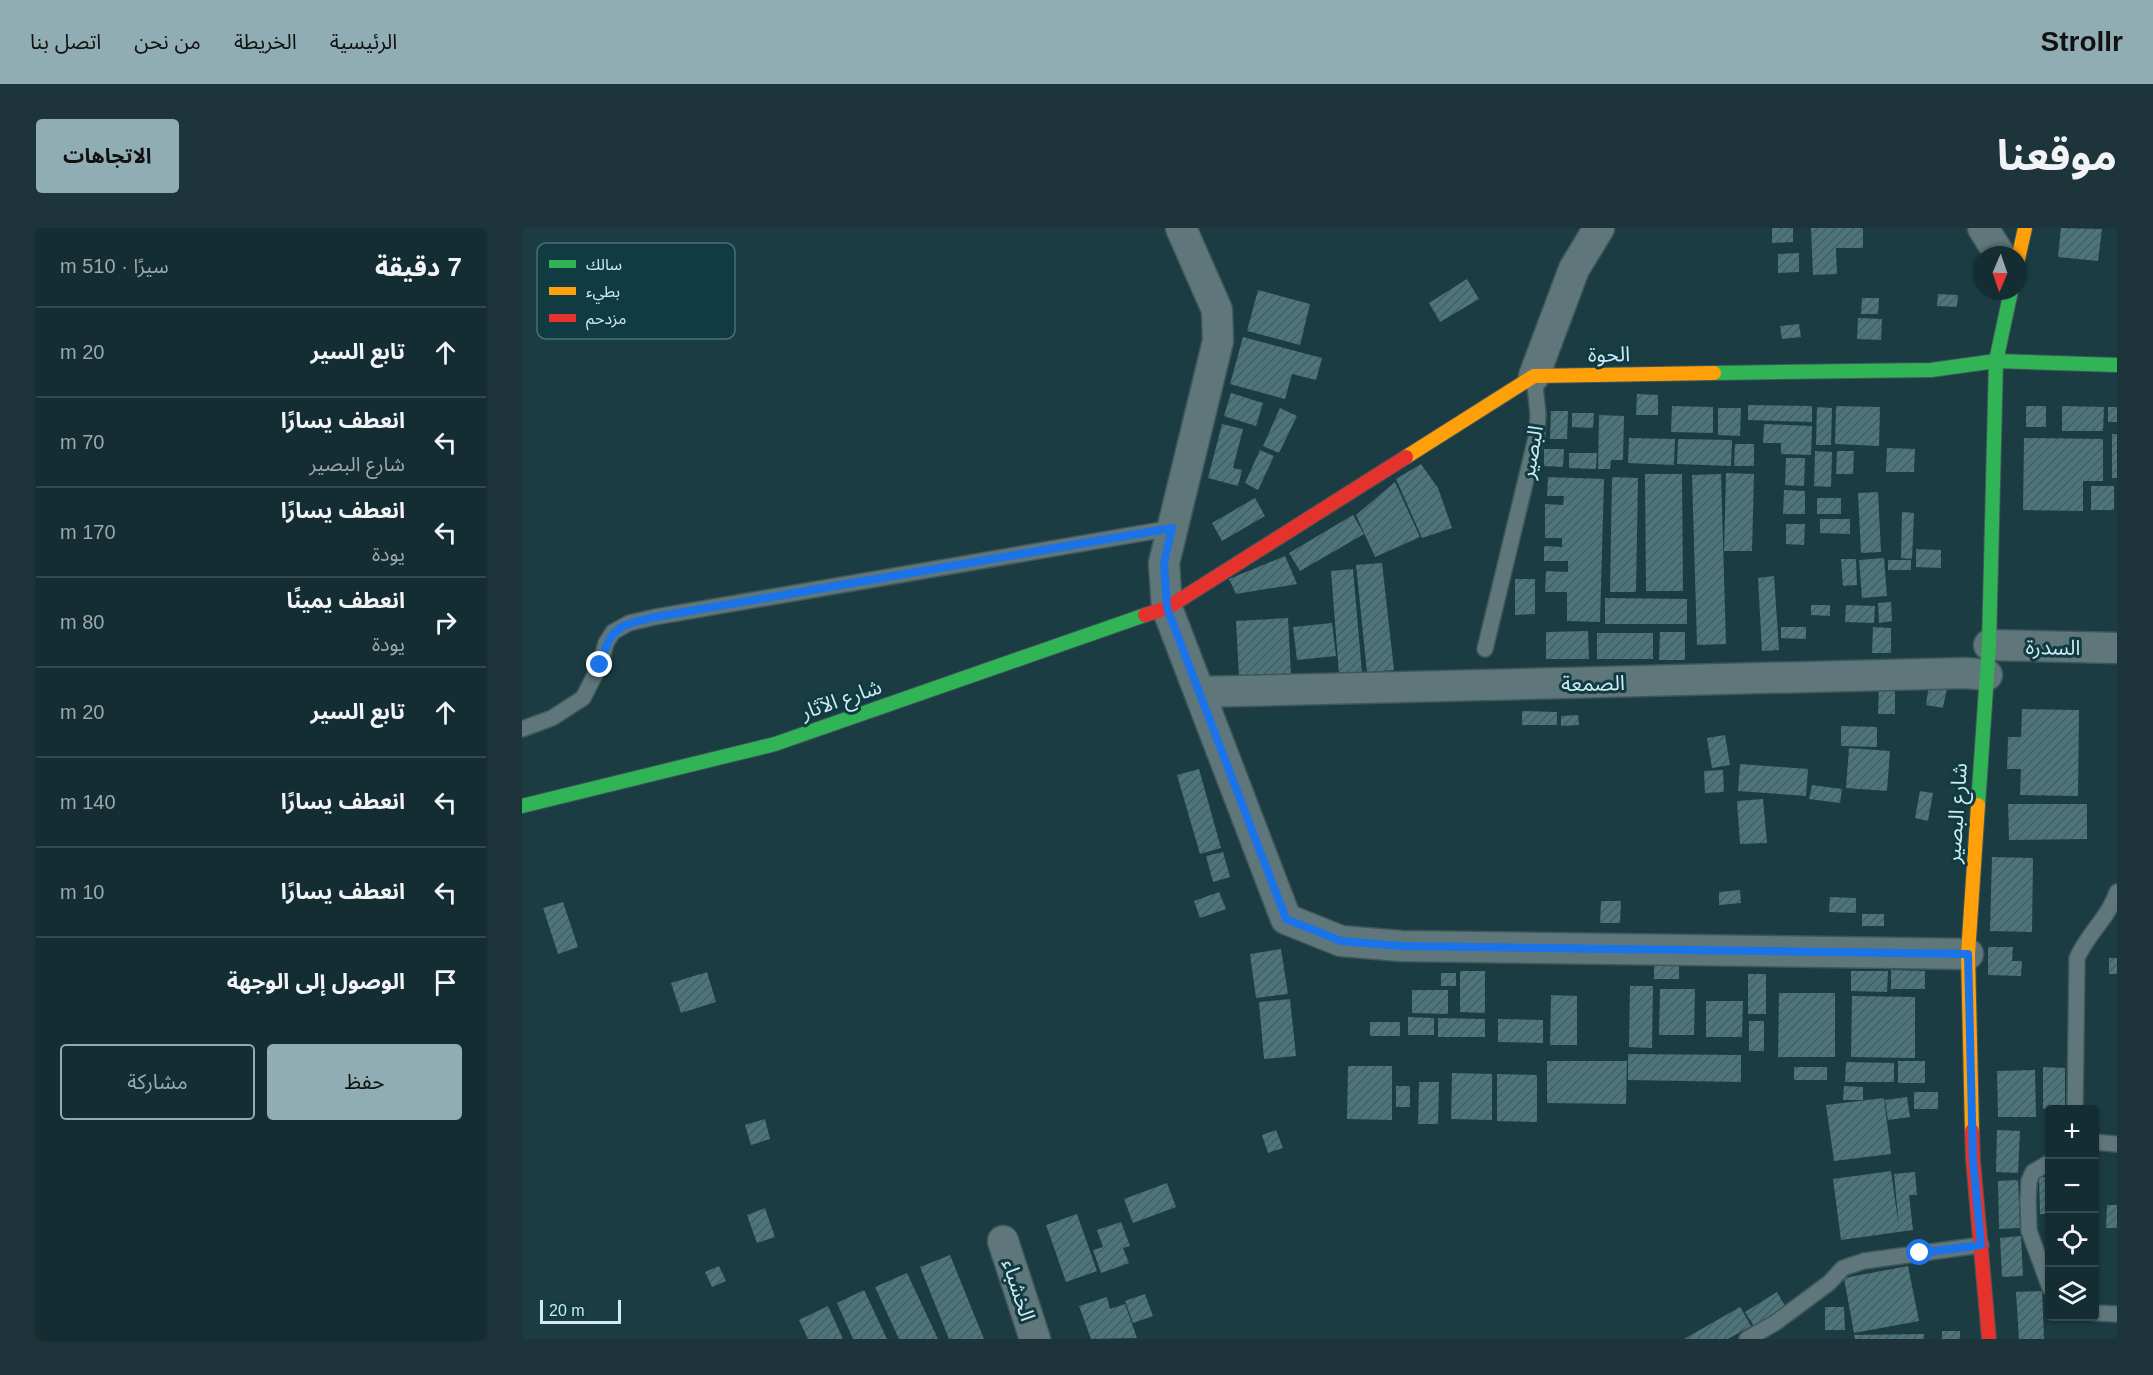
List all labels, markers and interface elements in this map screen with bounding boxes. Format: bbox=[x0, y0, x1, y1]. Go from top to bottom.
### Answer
text: Strollr bbox=[2041, 26, 2123, 57]
text: اتصل بنا bbox=[30, 30, 101, 53]
text: من نحن bbox=[134, 30, 201, 53]
text: الخريطة bbox=[234, 30, 297, 53]
text: الرئيسية bbox=[330, 30, 397, 53]
button: الاتجاهات bbox=[36, 119, 179, 193]
text: موقعنا bbox=[1997, 132, 2117, 179]
legend bbox=[537, 243, 735, 339]
north arrow bbox=[1973, 246, 2027, 300]
text: 7 دقيقة bbox=[375, 252, 462, 282]
text: سيرًا · 510 m bbox=[60, 255, 169, 277]
text: سالك bbox=[586, 256, 622, 273]
text: بطيء bbox=[586, 283, 620, 304]
text: مزدحم bbox=[586, 310, 626, 331]
icon: ahead bbox=[429, 336, 462, 369]
text: تابع السير bbox=[311, 339, 405, 364]
text: 20 m bbox=[60, 341, 104, 363]
street label: الحوة bbox=[1588, 342, 1630, 367]
text: انعطف يسارًا bbox=[281, 408, 405, 433]
street label: البصير bbox=[1515, 424, 1548, 482]
icon: left bbox=[429, 426, 462, 459]
text: 70 m bbox=[60, 431, 104, 453]
text: شارع البصير bbox=[309, 453, 405, 475]
text: انعطف يسارًا bbox=[281, 498, 405, 523]
icon: left bbox=[429, 516, 462, 549]
text: 170 m bbox=[60, 521, 116, 543]
text: يودة bbox=[372, 543, 405, 565]
text: انعطف يمينًا bbox=[286, 588, 405, 613]
icon: right bbox=[429, 606, 462, 639]
text: 80 m bbox=[60, 611, 104, 633]
text: يودة bbox=[372, 633, 405, 655]
street label: السدرة bbox=[2025, 635, 2081, 660]
route end bbox=[586, 651, 612, 677]
street label: الصمعة bbox=[1561, 671, 1625, 695]
street label: شارع الآثار bbox=[797, 674, 886, 728]
icon: ahead bbox=[429, 696, 462, 729]
text: تابع السير bbox=[311, 699, 405, 724]
text: 20 m bbox=[60, 701, 104, 723]
street label: شارع البصير bbox=[1941, 762, 1975, 865]
icon: left bbox=[429, 786, 462, 819]
text: انعطف يسارًا bbox=[281, 789, 405, 814]
text: 140 m bbox=[60, 791, 116, 813]
icon: left bbox=[429, 876, 462, 909]
text: انعطف يسارًا bbox=[281, 879, 405, 904]
text: 10 m bbox=[60, 881, 104, 903]
icon: arrive bbox=[429, 966, 462, 999]
text: الوصول إلى الوجهة bbox=[227, 969, 405, 994]
button: مشاركة bbox=[60, 1044, 255, 1120]
button: حفظ bbox=[267, 1044, 462, 1120]
map controls bbox=[2045, 1105, 2099, 1321]
button: + bbox=[2045, 1105, 2099, 1159]
button: − bbox=[2045, 1159, 2099, 1213]
button: locate bbox=[2045, 1213, 2099, 1267]
route start bbox=[1906, 1239, 1932, 1265]
street label: الخشباء bbox=[998, 1256, 1040, 1324]
button: layers bbox=[2045, 1267, 2099, 1321]
scale bar bbox=[540, 1297, 621, 1324]
text: 20 m bbox=[549, 1302, 585, 1319]

